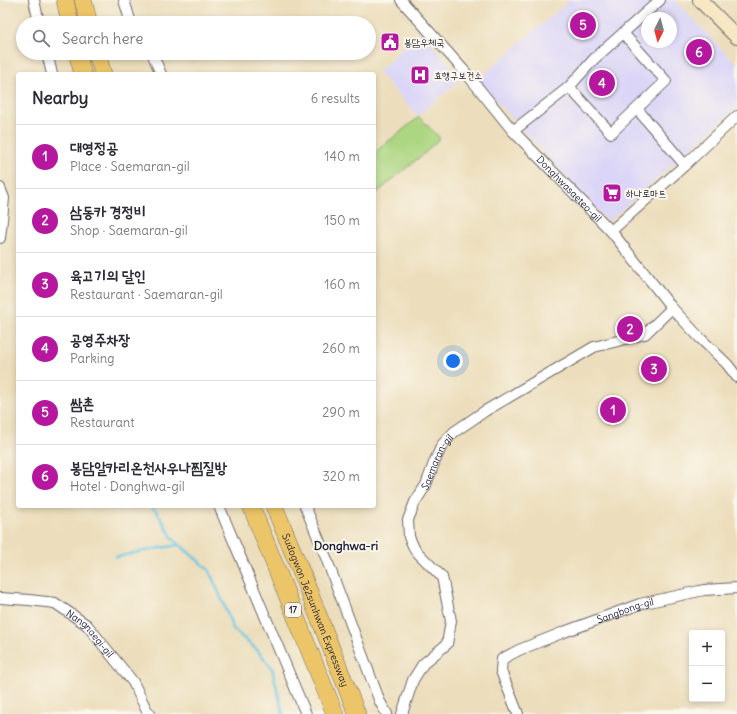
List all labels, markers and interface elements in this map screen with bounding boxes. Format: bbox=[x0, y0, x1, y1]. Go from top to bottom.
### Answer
pin: 5 bbox=[570, 10, 596, 40]
north arrow bbox=[641, 12, 677, 48]
search box bbox=[16, 16, 376, 60]
icon: search bbox=[30, 27, 52, 49]
text: Search here bbox=[62, 29, 143, 48]
public building icon: 봉담우체국 bbox=[379, 31, 401, 53]
place label: 봉담우체국 bbox=[404, 36, 444, 49]
pin: 6 bbox=[686, 37, 712, 67]
hospital icon: 효행구보건소 bbox=[409, 64, 431, 86]
pin: 4 bbox=[589, 68, 615, 98]
place label: 효행구보건소 bbox=[434, 69, 482, 82]
text: Nearby bbox=[32, 87, 88, 109]
text: 6 results bbox=[311, 90, 360, 107]
text: 대영정공 bbox=[70, 138, 118, 157]
text: 1 bbox=[42, 148, 48, 165]
text: 140 m bbox=[324, 148, 360, 165]
street label: Donghwasaeteo-gil bbox=[534, 153, 604, 225]
text: Place · Saemaran-gil bbox=[70, 158, 190, 175]
supermarket icon: 하나로마트 bbox=[601, 182, 623, 204]
place label: 하나로마트 bbox=[626, 187, 666, 200]
text: 삼동카 경정비 bbox=[70, 202, 146, 221]
text: 2 bbox=[41, 212, 49, 229]
text: 150 m bbox=[324, 212, 360, 229]
text: Shop · Saemaran-gil bbox=[70, 222, 188, 239]
text: 육고기의 달인 bbox=[70, 266, 146, 285]
text: 3 bbox=[41, 276, 49, 293]
text: 160 m bbox=[324, 276, 360, 293]
text: Restaurant · Saemaran-gil bbox=[70, 286, 223, 303]
pin: 2 bbox=[617, 314, 643, 344]
text: 공영주차장 bbox=[70, 330, 130, 349]
text: 4 bbox=[41, 340, 49, 357]
text: 260 m bbox=[322, 340, 360, 357]
text: Parking bbox=[70, 350, 115, 367]
your location bbox=[443, 351, 463, 371]
pin: 3 bbox=[641, 354, 667, 384]
text: 쌈촌 bbox=[70, 394, 94, 413]
pin: 1 bbox=[600, 395, 626, 425]
text: 5 bbox=[41, 404, 49, 421]
text: 290 m bbox=[322, 404, 360, 421]
text: Restaurant bbox=[70, 414, 135, 431]
street label: Saemaran-gil bbox=[418, 431, 456, 493]
text: 봉담알카리온천사우나찜질방 bbox=[70, 458, 227, 477]
text: 6 bbox=[41, 468, 49, 485]
text: 320 m bbox=[322, 468, 360, 485]
text: Hotel · Donghwa-gil bbox=[70, 478, 185, 495]
street label: Sudogwon Je2sunhwan Expressway bbox=[279, 532, 352, 689]
district label: Donghwa-ri bbox=[314, 538, 379, 554]
street label: Sangbong-gil bbox=[595, 595, 655, 626]
road number: 17 bbox=[285, 603, 301, 617]
street label: Nangnaegi-gil bbox=[64, 607, 116, 660]
map controls bbox=[689, 630, 725, 702]
button: + bbox=[689, 630, 725, 666]
button: − bbox=[689, 666, 725, 702]

